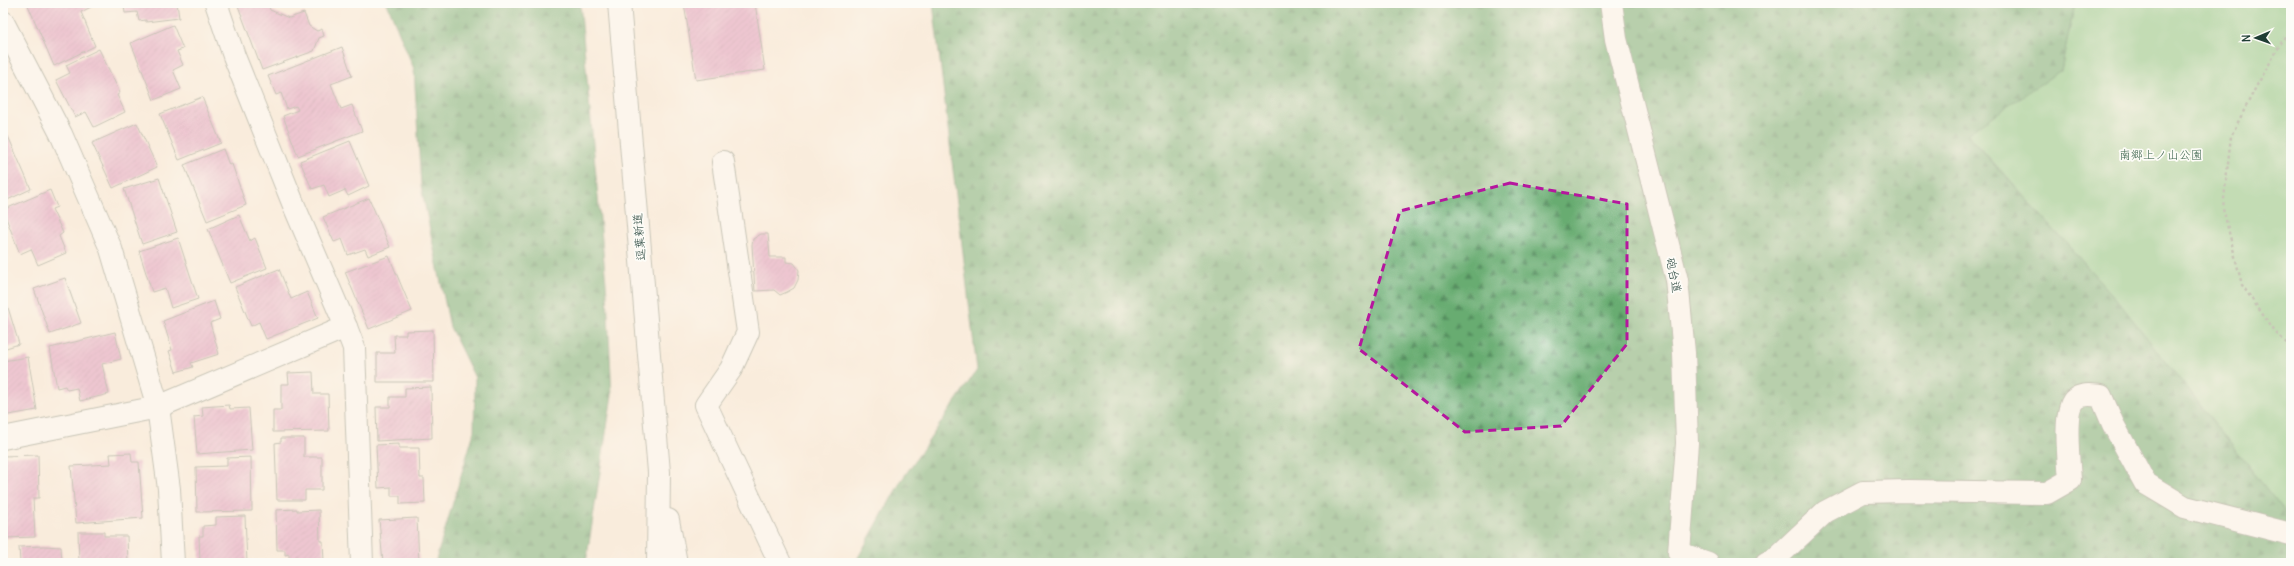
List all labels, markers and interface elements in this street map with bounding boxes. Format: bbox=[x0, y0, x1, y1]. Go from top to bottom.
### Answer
north arrow bbox=[2236, 18, 2276, 58]
text: N bbox=[2239, 34, 2253, 42]
park label: 南郷上ノ山公園 bbox=[2119, 147, 2203, 162]
street label: 逗葉新道 bbox=[629, 212, 649, 262]
street label: 砲台道 bbox=[1663, 256, 1685, 294]

